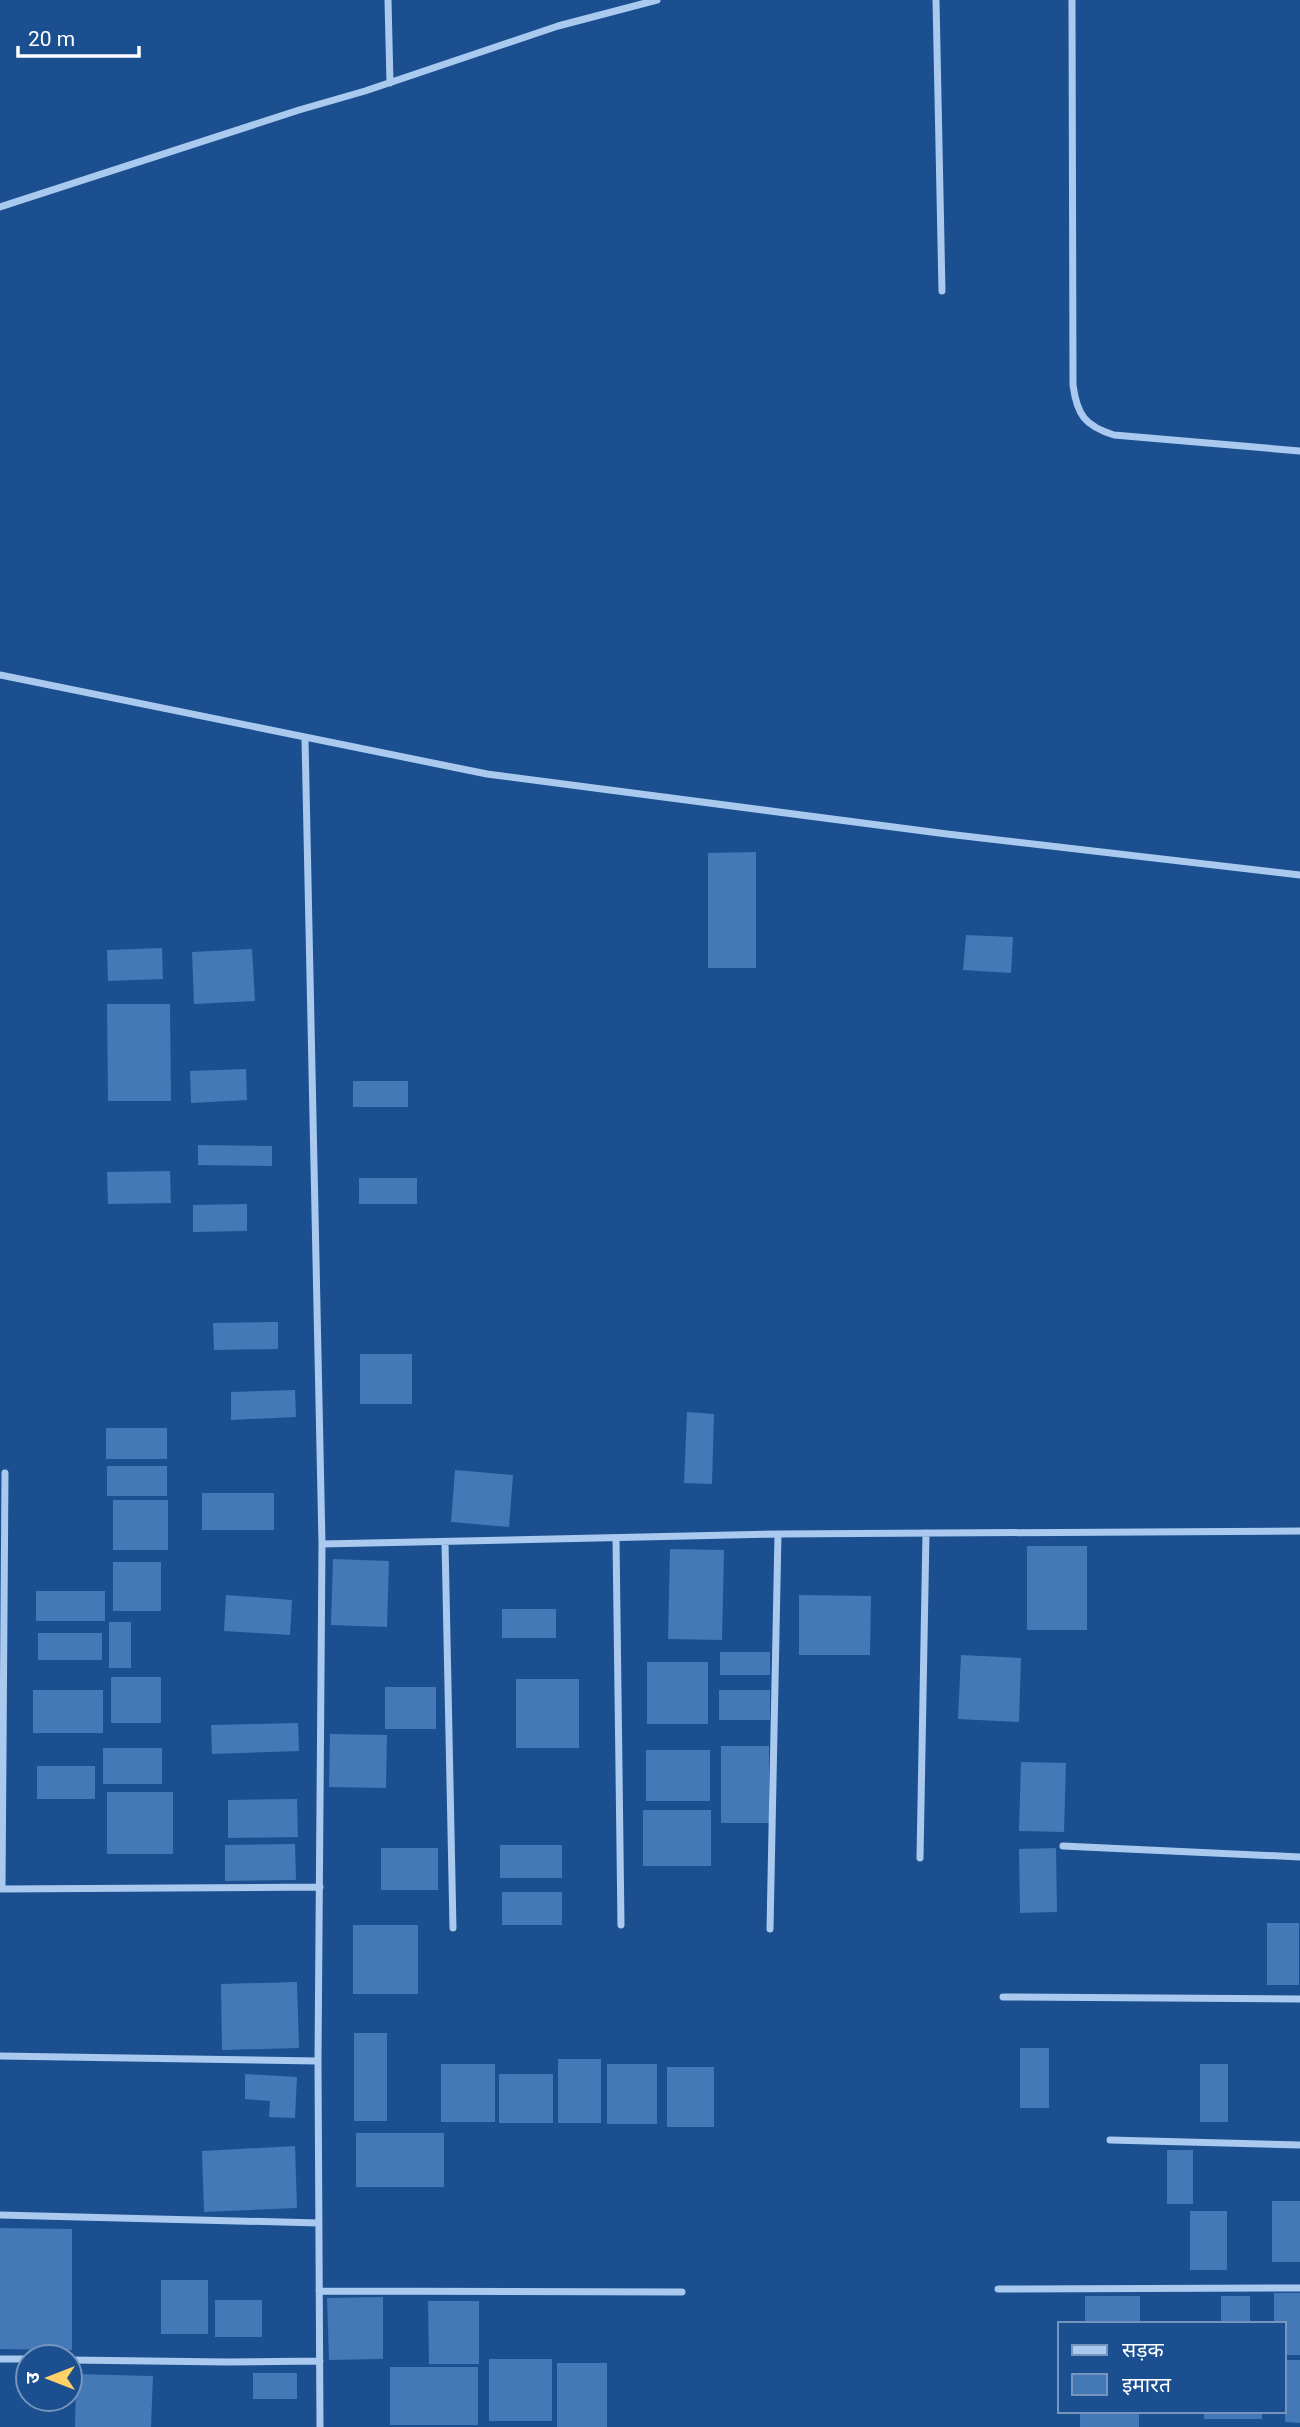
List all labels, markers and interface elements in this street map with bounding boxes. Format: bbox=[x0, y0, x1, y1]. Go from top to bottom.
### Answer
scale bar bbox=[18, 14, 138, 58]
text: 20 m bbox=[28, 27, 75, 51]
legend bbox=[1058, 2322, 1286, 2413]
text: सड़क bbox=[1122, 2338, 1164, 2362]
north arrow bbox=[14, 2343, 84, 2413]
text: उ bbox=[21, 2372, 44, 2384]
text: इमारत bbox=[1122, 2373, 1172, 2397]

